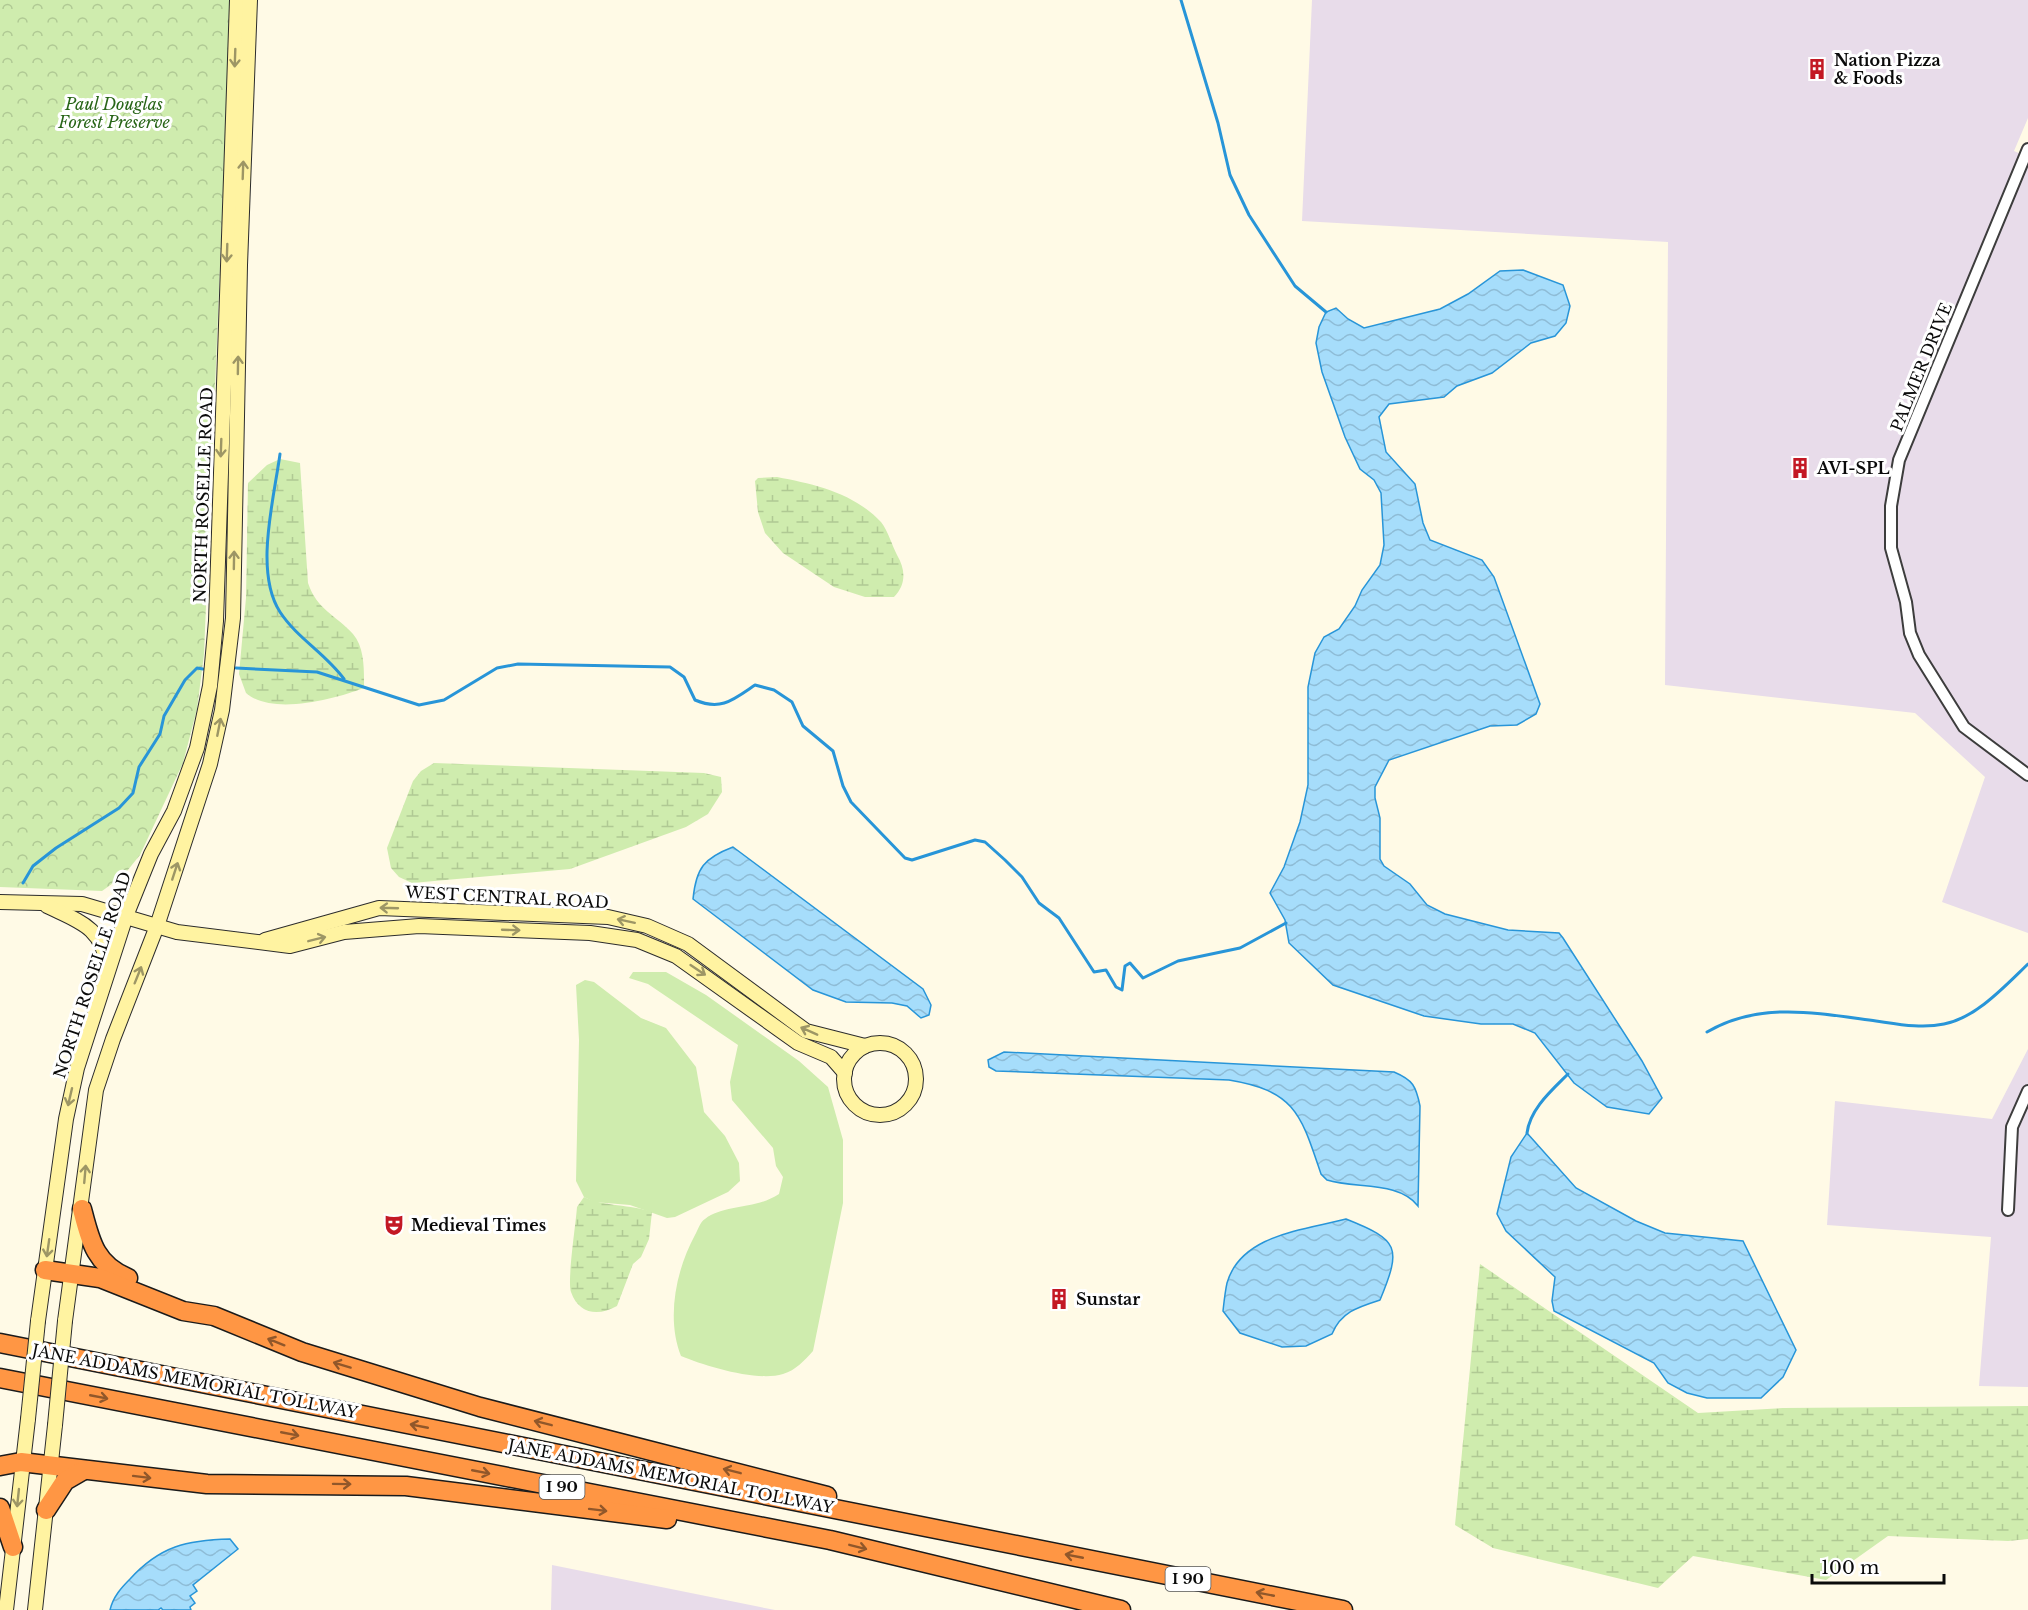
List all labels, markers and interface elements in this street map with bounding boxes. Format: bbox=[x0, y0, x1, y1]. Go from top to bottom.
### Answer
one-way arrow bbox=[229, 48, 240, 68]
place label: Nation Pizza & Foods bbox=[1834, 50, 1941, 88]
building icon: Nation Pizza & Foods bbox=[1805, 57, 1829, 81]
park label: Paul Douglas Forest Preserve bbox=[57, 94, 170, 132]
one-way arrow bbox=[238, 160, 249, 180]
one-way arrow bbox=[221, 243, 233, 263]
street label: PALMER DRIVE bbox=[1886, 300, 1956, 434]
one-way arrow bbox=[232, 355, 244, 375]
street label: NORTH ROSELLE ROAD bbox=[189, 387, 217, 603]
one-way arrow bbox=[215, 438, 227, 458]
building icon: AVI-SPL bbox=[1788, 456, 1812, 480]
place label: AVI-SPL bbox=[1816, 458, 1890, 478]
one-way arrow bbox=[228, 550, 240, 570]
one-way arrow bbox=[214, 718, 225, 737]
one-way arrow bbox=[170, 861, 181, 880]
street label: NORTH ROSELLE ROAD bbox=[49, 869, 135, 1081]
street label: WEST CENTRAL ROAD bbox=[404, 882, 609, 912]
one-way arrow bbox=[380, 902, 400, 914]
one-way arrow bbox=[616, 915, 636, 926]
one-way arrow bbox=[500, 924, 520, 935]
one-way arrow bbox=[307, 933, 326, 945]
one-way arrow bbox=[689, 964, 706, 977]
one-way arrow bbox=[133, 966, 144, 985]
one-way arrow bbox=[800, 1024, 818, 1035]
one-way arrow bbox=[64, 1087, 76, 1106]
one-way arrow bbox=[80, 1164, 91, 1184]
theatre icon: Medieval Times bbox=[382, 1213, 406, 1237]
place label: Medieval Times bbox=[411, 1215, 546, 1235]
one-way arrow bbox=[42, 1238, 53, 1258]
building icon: Sunstar bbox=[1047, 1287, 1071, 1311]
place label: Sunstar bbox=[1076, 1289, 1140, 1309]
one-way arrow bbox=[267, 1336, 285, 1347]
street label: JANE ADDAMS MEMORIAL TOLLWAY bbox=[29, 1339, 360, 1422]
one-way arrow bbox=[333, 1359, 352, 1370]
one-way arrow bbox=[88, 1392, 108, 1403]
one-way arrow bbox=[533, 1417, 552, 1428]
one-way arrow bbox=[410, 1420, 429, 1431]
one-way arrow bbox=[280, 1429, 299, 1440]
street label: JANE ADDAMS MEMORIAL TOLLWAY bbox=[505, 1434, 836, 1517]
one-way arrow bbox=[722, 1465, 741, 1477]
one-way arrow bbox=[471, 1467, 491, 1478]
one-way arrow bbox=[131, 1471, 151, 1482]
road number: I 90 bbox=[540, 1475, 584, 1499]
one-way arrow bbox=[331, 1478, 351, 1490]
one-way arrow bbox=[12, 1488, 23, 1508]
one-way arrow bbox=[588, 1505, 607, 1516]
one-way arrow bbox=[848, 1541, 867, 1553]
scale bar bbox=[1812, 1547, 1944, 1585]
one-way arrow bbox=[1064, 1550, 1084, 1561]
text: 100 m bbox=[1821, 1557, 1879, 1579]
road number: I 90 bbox=[1166, 1567, 1210, 1591]
one-way arrow bbox=[1256, 1588, 1275, 1600]

